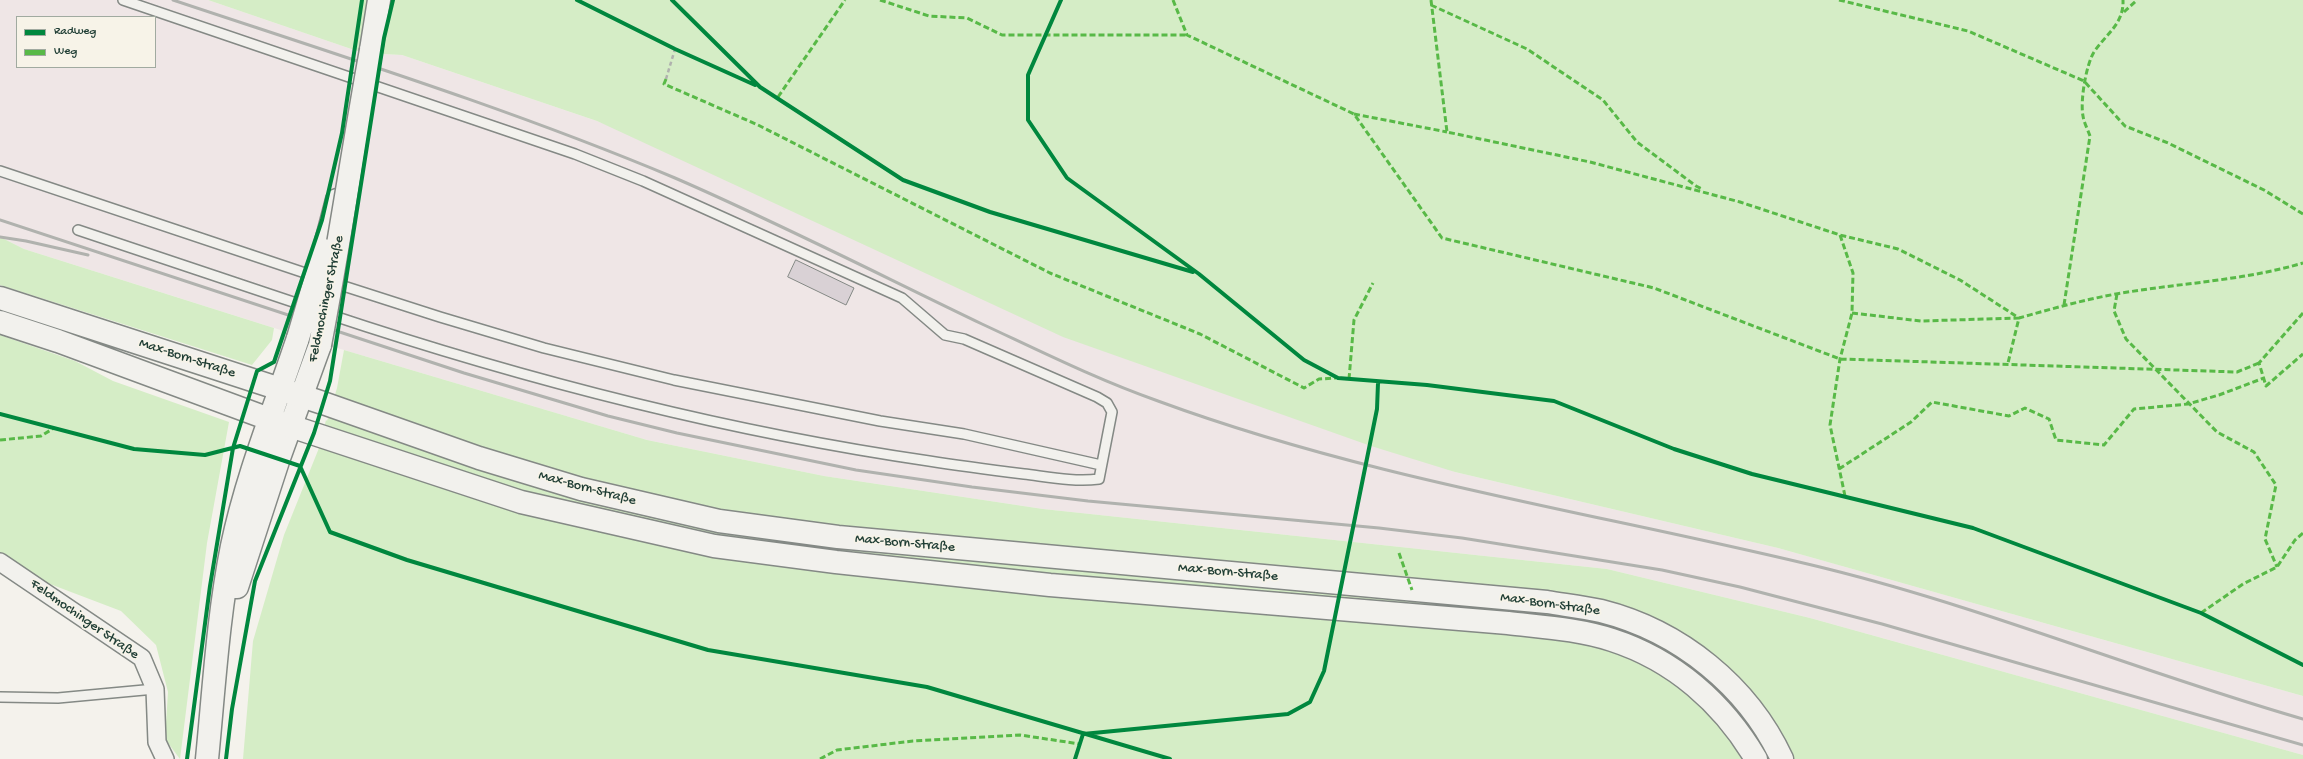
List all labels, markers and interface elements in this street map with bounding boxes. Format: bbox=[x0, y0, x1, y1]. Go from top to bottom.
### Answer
legend bbox=[16, 16, 156, 68]
text: Radweg bbox=[54, 25, 96, 39]
text: Weg bbox=[54, 45, 77, 59]
street label: Feldmochinger Straße bbox=[305, 234, 349, 364]
street label: Max-Born-Straße bbox=[137, 336, 237, 382]
street label: Max-Born-Straße bbox=[536, 468, 638, 510]
street label: Max-Born-Straße bbox=[854, 531, 956, 557]
street label: Max-Born-Straße bbox=[1177, 560, 1279, 586]
street label: Feldmochinger Straße bbox=[26, 576, 142, 664]
street label: Max-Born-Straße bbox=[1499, 590, 1601, 620]

